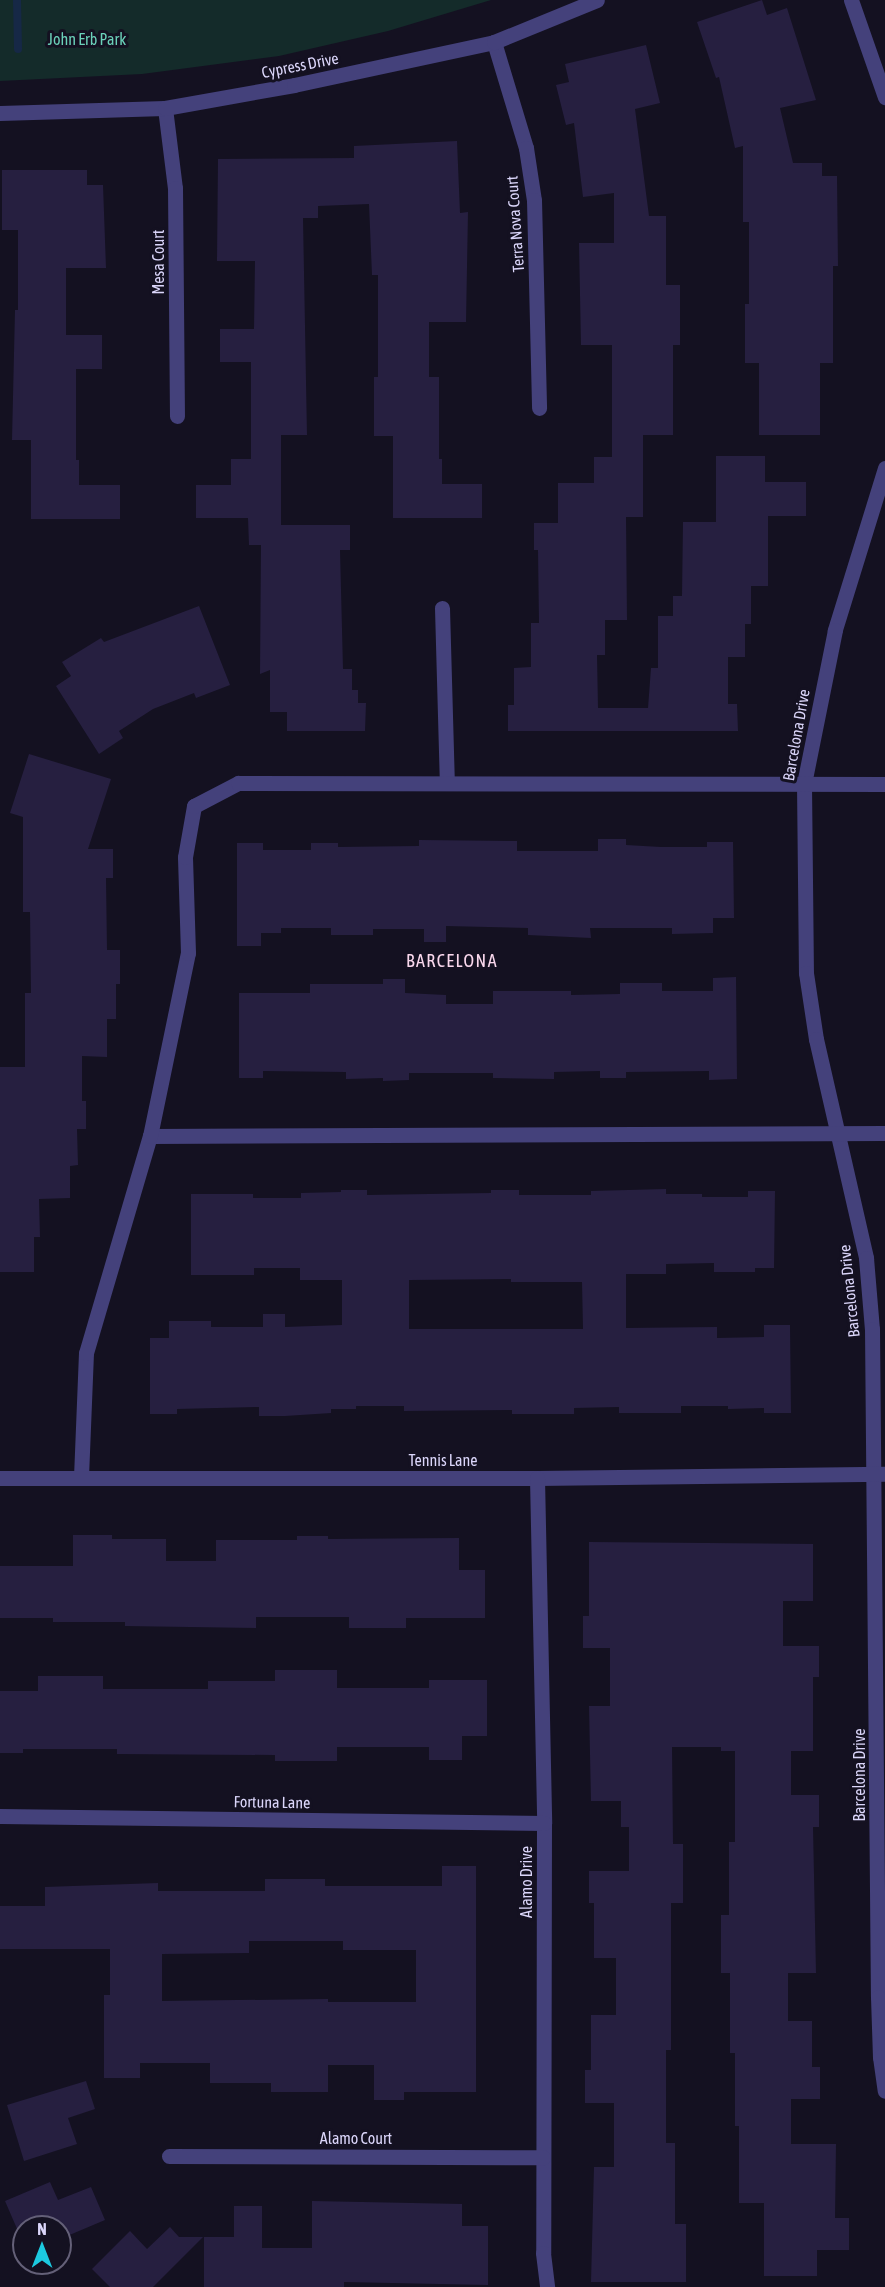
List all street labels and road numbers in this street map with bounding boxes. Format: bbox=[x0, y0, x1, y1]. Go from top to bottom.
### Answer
street label: Cypress Drive bbox=[260, 48, 340, 82]
street label: Terra Nova Court bbox=[502, 175, 528, 273]
street label: Mesa Court bbox=[148, 230, 168, 294]
street label: Barcelona Drive bbox=[778, 688, 814, 782]
street label: Barcelona Drive bbox=[835, 1244, 863, 1338]
street label: Tennis Lane bbox=[408, 1450, 478, 1470]
street label: Barcelona Drive bbox=[849, 1729, 869, 1821]
street label: Fortuna Lane bbox=[234, 1792, 310, 1812]
street label: Alamo Drive bbox=[516, 1846, 536, 1918]
street label: Alamo Court bbox=[320, 2128, 392, 2148]

